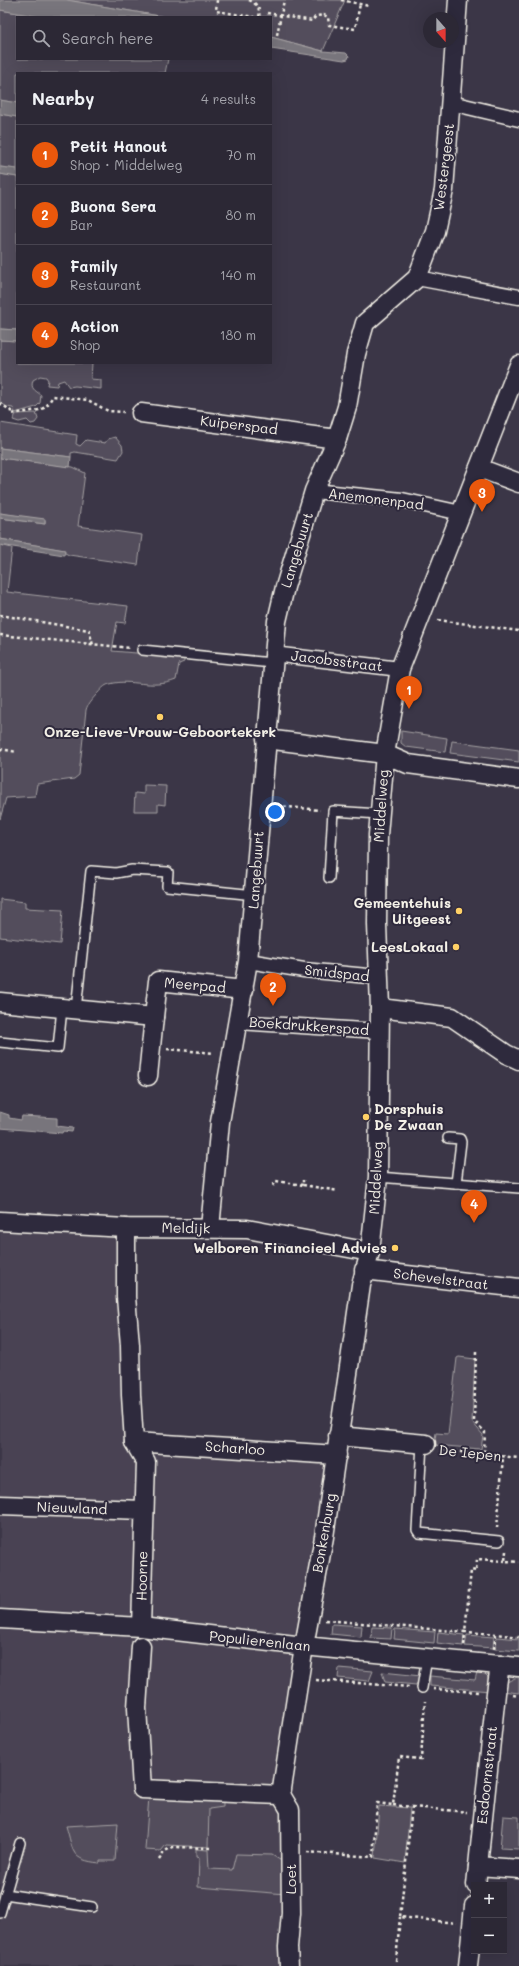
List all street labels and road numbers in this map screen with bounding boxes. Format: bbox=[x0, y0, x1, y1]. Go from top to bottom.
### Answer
street label: Westergeest bbox=[429, 122, 458, 212]
street label: Kuiperspad bbox=[199, 410, 279, 439]
street label: Anemonenpad bbox=[327, 483, 425, 514]
street label: Langebuurt bbox=[276, 510, 317, 590]
street label: Jacobsstraat bbox=[290, 645, 384, 676]
street label: Middelweg bbox=[368, 769, 393, 843]
street label: Langebuurt bbox=[243, 830, 268, 910]
street label: Smidspad bbox=[304, 960, 371, 985]
street label: Meerpad bbox=[163, 972, 227, 997]
street label: Boekdrukkerspad bbox=[248, 1012, 370, 1039]
street label: Middelweg bbox=[364, 1141, 387, 1215]
street label: Meldijk bbox=[162, 1218, 210, 1237]
street label: Schevelstraat bbox=[392, 1263, 490, 1294]
street label: Scharloo bbox=[204, 1436, 266, 1459]
street label: De Iepen bbox=[438, 1440, 502, 1465]
street label: Bonkenburg bbox=[307, 1492, 340, 1574]
street label: Nieuwland bbox=[36, 1497, 108, 1518]
street label: Hoorne bbox=[132, 1551, 151, 1601]
street label: Populierenlaan bbox=[208, 1626, 312, 1655]
street label: Esdoornstraat bbox=[472, 1725, 501, 1825]
street label: Loet bbox=[281, 1864, 300, 1894]

